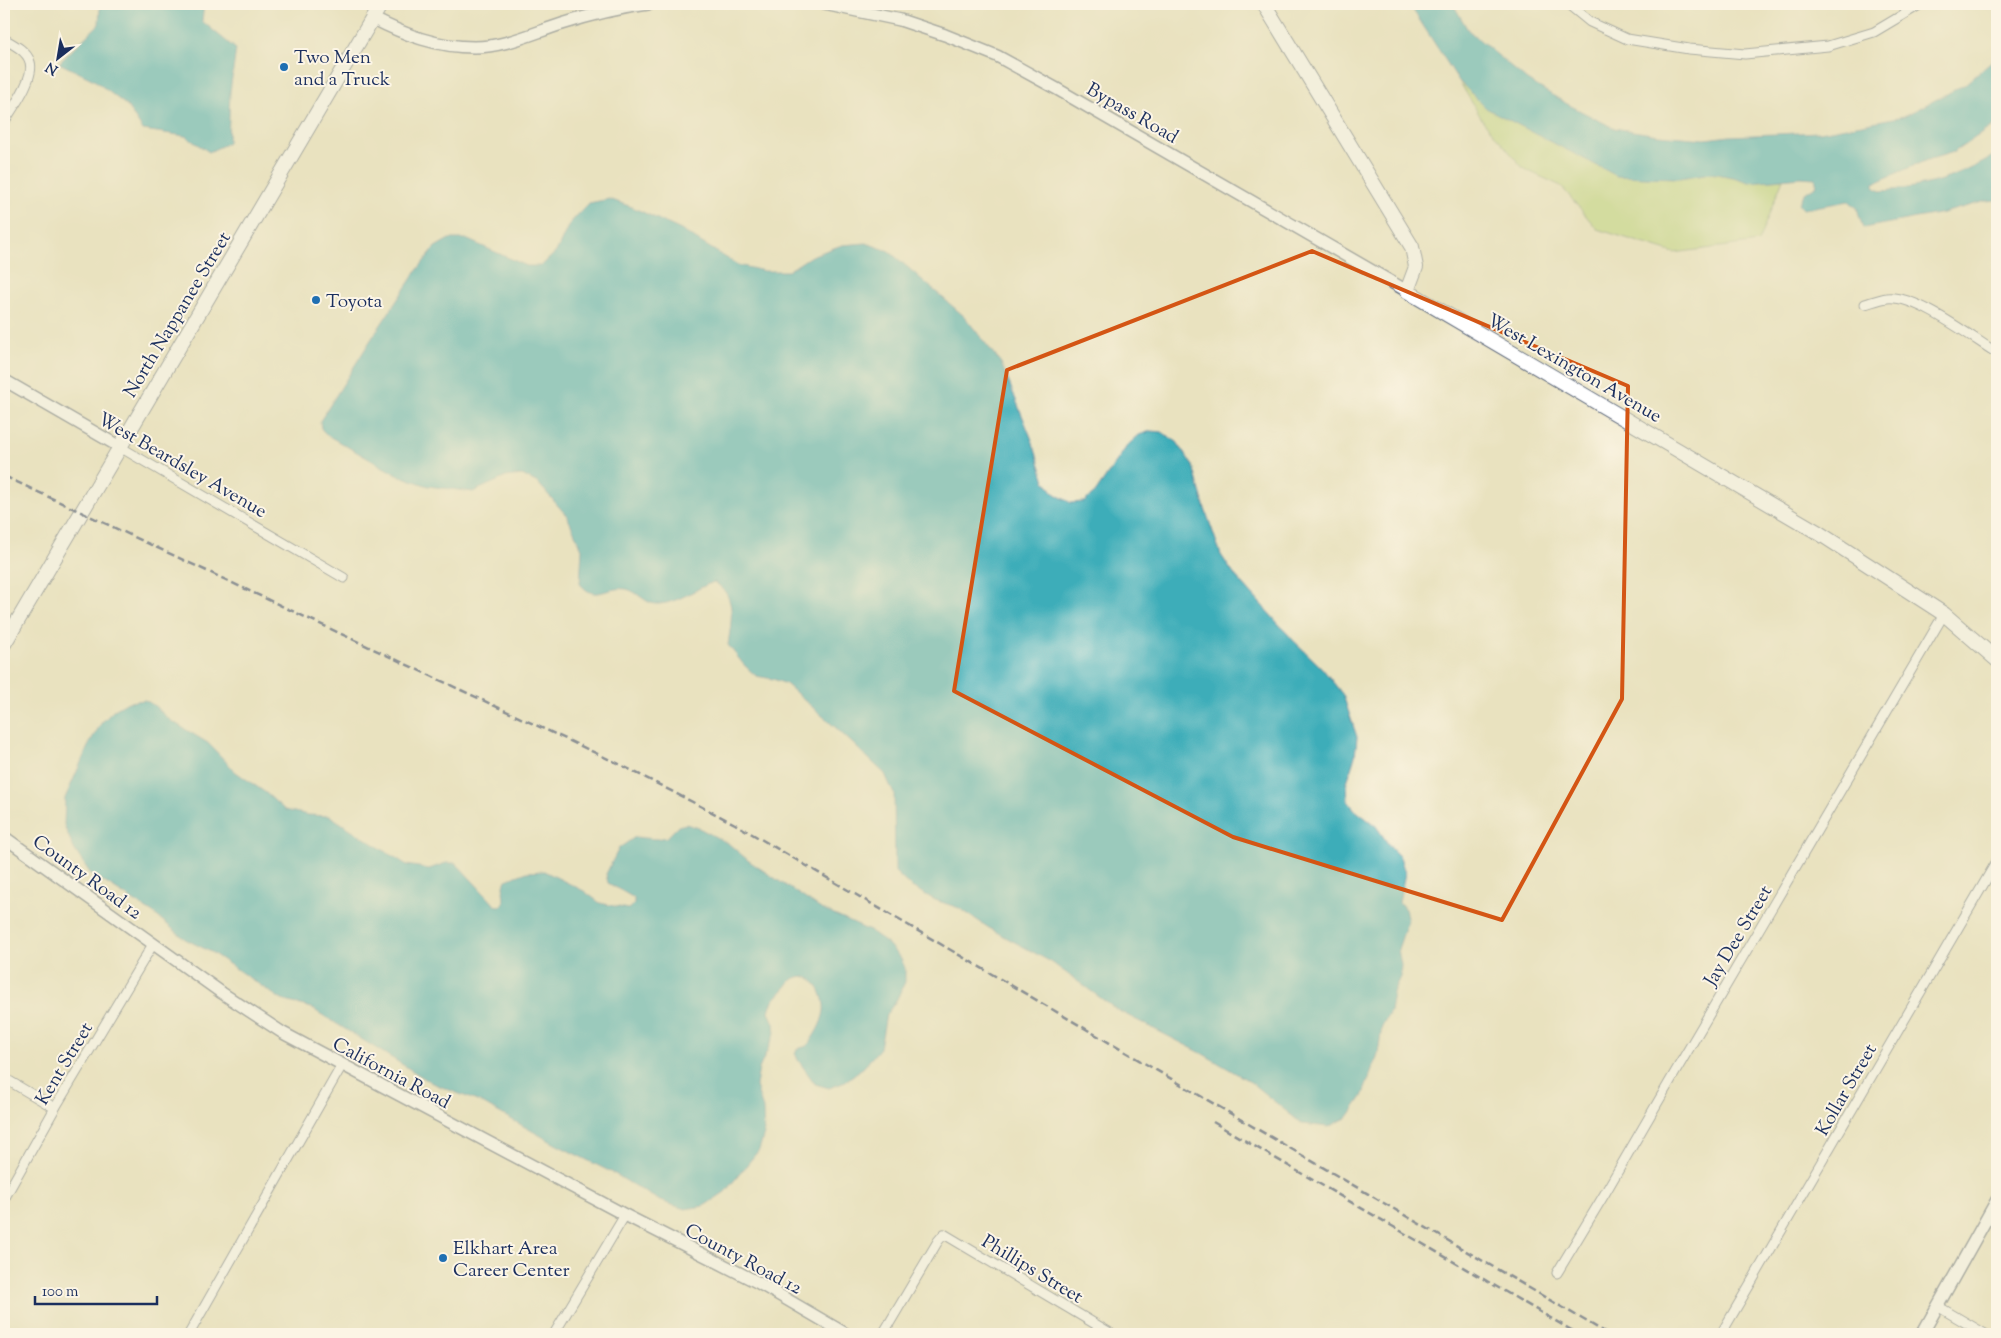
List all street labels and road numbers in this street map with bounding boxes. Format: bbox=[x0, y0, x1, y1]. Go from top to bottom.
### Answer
street label: Bypass Road bbox=[1081, 77, 1183, 152]
street label: North Nappanee Street bbox=[118, 227, 239, 403]
street label: West Lexington Avenue bbox=[1481, 308, 1666, 430]
street label: West Beardsley Avenue bbox=[92, 407, 272, 526]
street label: County Road 12 bbox=[26, 829, 147, 927]
street label: Jay Dee Street bbox=[1698, 880, 1780, 993]
street label: Kent Street bbox=[30, 1017, 101, 1111]
street label: California Road bbox=[327, 1032, 455, 1117]
street label: Kollar Street bbox=[1810, 1039, 1885, 1141]
street label: County Road 12 bbox=[679, 1218, 806, 1303]
street label: Phillips Street bbox=[976, 1229, 1088, 1311]

